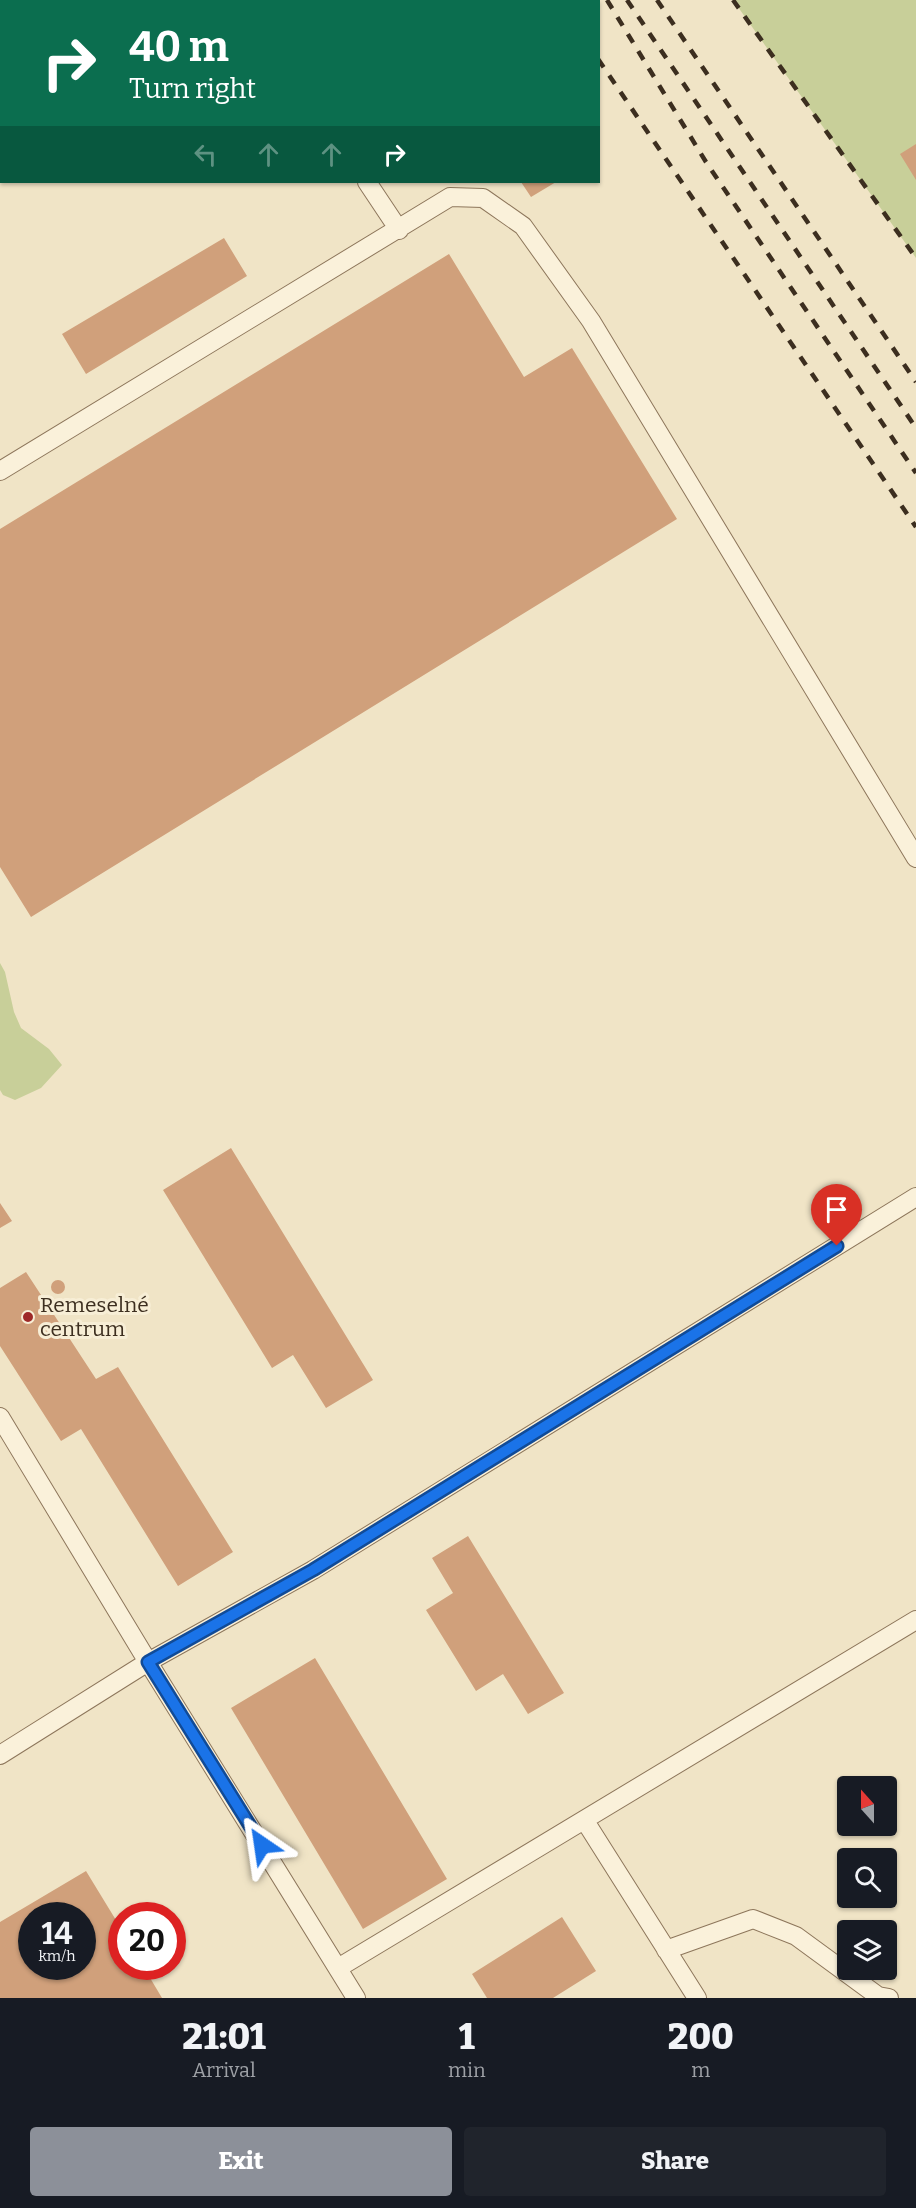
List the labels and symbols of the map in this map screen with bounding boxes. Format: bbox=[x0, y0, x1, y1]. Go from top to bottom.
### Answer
pin bbox=[811, 1184, 862, 1246]
place label: Remeselné centrum bbox=[40, 1292, 149, 1342]
marker: Remeselné centrum bbox=[21, 1310, 35, 1324]
north arrow bbox=[837, 1776, 897, 1836]
position arrow bbox=[230, 1813, 294, 1877]
speed limit sign: 20 bbox=[108, 1902, 186, 1980]

